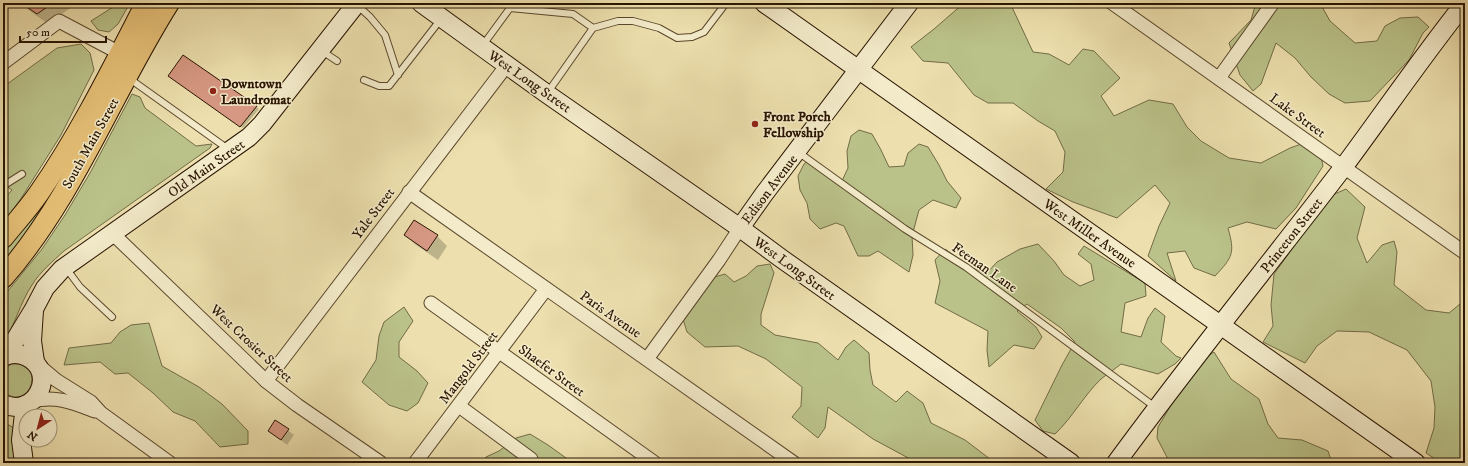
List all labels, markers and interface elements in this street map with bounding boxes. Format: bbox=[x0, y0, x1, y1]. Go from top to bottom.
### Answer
scale bar bbox=[20, 18, 106, 44]
text: 50 m bbox=[26, 25, 50, 40]
street label: West Long Street bbox=[484, 46, 575, 117]
place label: Downtown Laundromat bbox=[221, 75, 292, 109]
marker: Downtown Laundromat bbox=[208, 86, 218, 96]
street label: Lake Street bbox=[1266, 89, 1329, 142]
street label: South Main Street bbox=[58, 94, 124, 192]
place label: Front Porch Fellowship bbox=[763, 108, 831, 142]
marker: Front Porch Fellowship bbox=[750, 119, 760, 129]
street label: Old Main Street bbox=[165, 135, 249, 202]
street label: Edison Avenue bbox=[738, 151, 802, 228]
street label: Yale Street bbox=[349, 184, 399, 243]
street label: Princeton Street bbox=[1257, 194, 1327, 277]
street label: West Miller Avenue bbox=[1039, 195, 1139, 273]
street label: West Long Street bbox=[749, 232, 839, 305]
street label: Feeman Lane bbox=[948, 239, 1021, 297]
street label: Paris Avenue bbox=[576, 287, 645, 343]
street label: West Crosier Street bbox=[205, 300, 297, 387]
street label: Mangold Street bbox=[435, 327, 502, 408]
street label: Shaefer Street bbox=[515, 341, 589, 401]
north arrow bbox=[18, 408, 58, 448]
text: N bbox=[25, 427, 40, 444]

